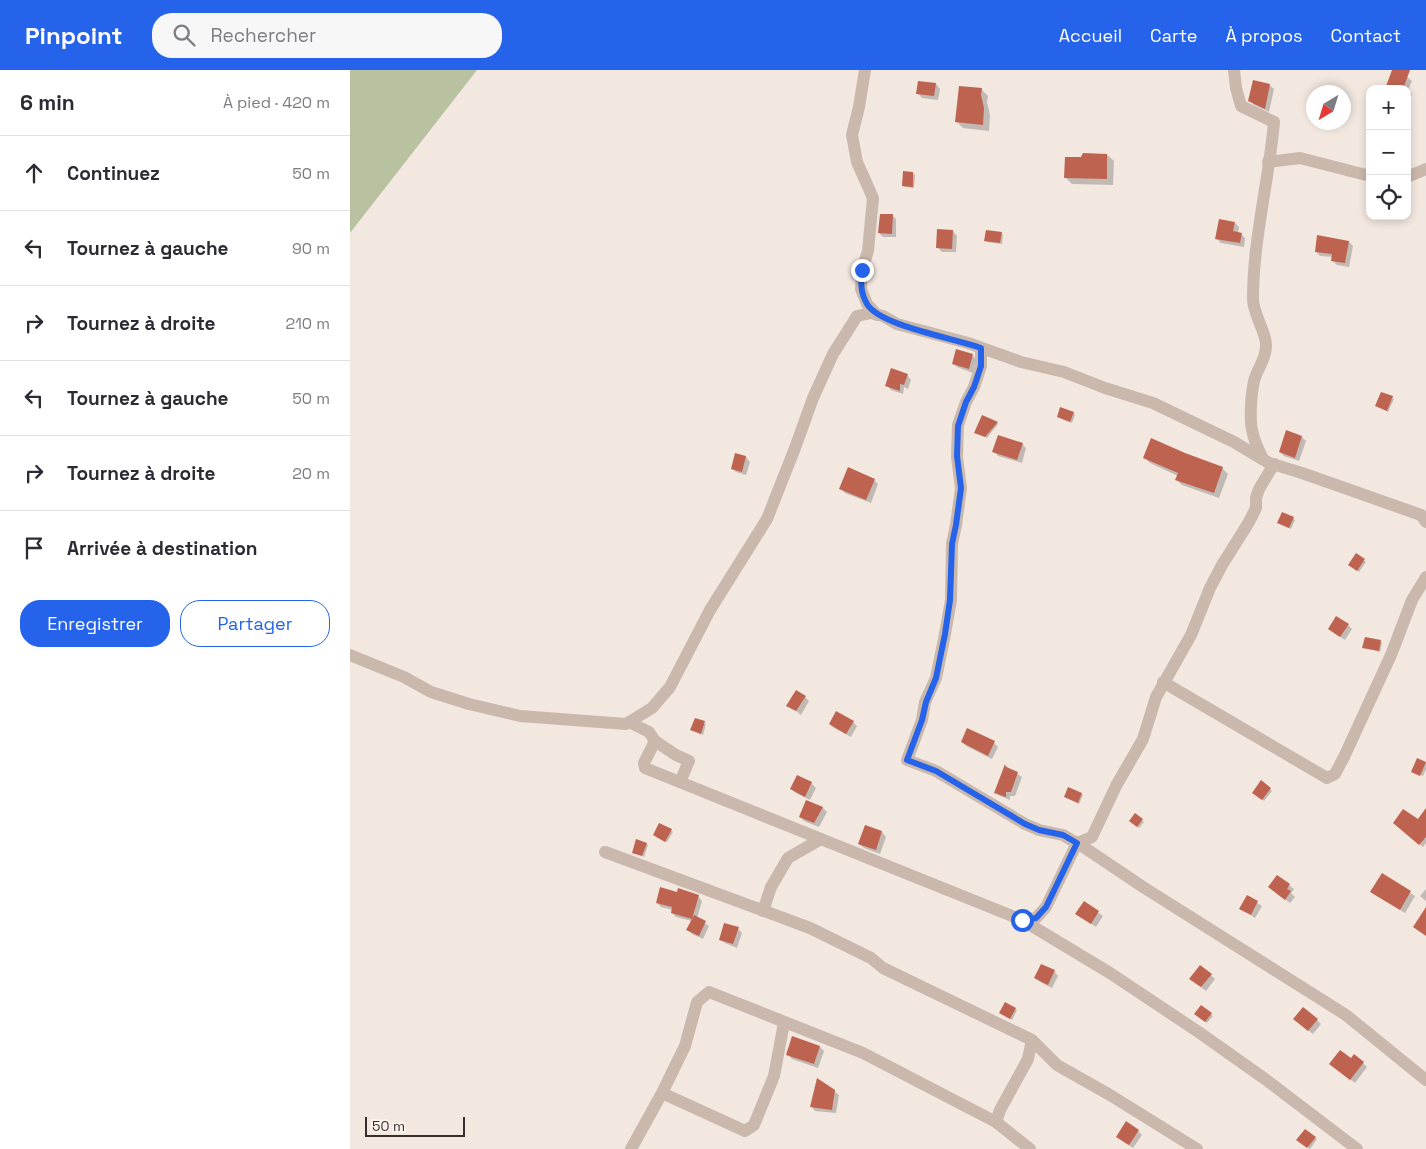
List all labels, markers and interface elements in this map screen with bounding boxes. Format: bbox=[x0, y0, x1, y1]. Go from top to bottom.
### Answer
search box bbox=[152, 13, 502, 58]
text: Pinpoint bbox=[25, 20, 122, 51]
icon: search bbox=[170, 21, 198, 49]
text: Rechercher bbox=[210, 23, 316, 48]
text: Accueil bbox=[1059, 24, 1122, 47]
text: Carte bbox=[1150, 24, 1197, 47]
text: À propos bbox=[1225, 24, 1303, 47]
text: Contact bbox=[1331, 24, 1401, 47]
north arrow bbox=[1306, 85, 1351, 130]
map controls bbox=[1366, 85, 1411, 220]
button: + bbox=[1366, 85, 1411, 130]
text: 6 min bbox=[20, 89, 75, 116]
text: À pied · 420 m bbox=[223, 92, 330, 113]
button: − bbox=[1366, 130, 1411, 175]
icon: ahead bbox=[20, 159, 48, 187]
text: Continuez bbox=[67, 161, 160, 186]
text: 50 m bbox=[292, 163, 330, 184]
button: locate bbox=[1366, 175, 1411, 220]
icon: left bbox=[20, 234, 48, 262]
text: Tournez à gauche bbox=[67, 236, 229, 261]
text: 90 m bbox=[292, 238, 330, 259]
route end bbox=[851, 259, 874, 282]
icon: right bbox=[20, 309, 48, 337]
text: Tournez à droite bbox=[67, 311, 216, 336]
text: 210 m bbox=[286, 313, 330, 334]
icon: left bbox=[20, 384, 48, 412]
text: Tournez à gauche bbox=[67, 386, 229, 411]
text: 50 m bbox=[292, 388, 330, 409]
icon: right bbox=[20, 459, 48, 487]
text: Tournez à droite bbox=[67, 461, 216, 486]
text: 20 m bbox=[292, 463, 330, 484]
icon: arrive bbox=[20, 534, 48, 562]
text: Arrivée à destination bbox=[67, 536, 257, 561]
button: Enregistrer bbox=[20, 600, 170, 647]
button: Partager bbox=[180, 600, 330, 647]
route start bbox=[1011, 909, 1034, 932]
scale bar bbox=[365, 1114, 465, 1137]
text: 50 m bbox=[372, 1117, 405, 1135]

